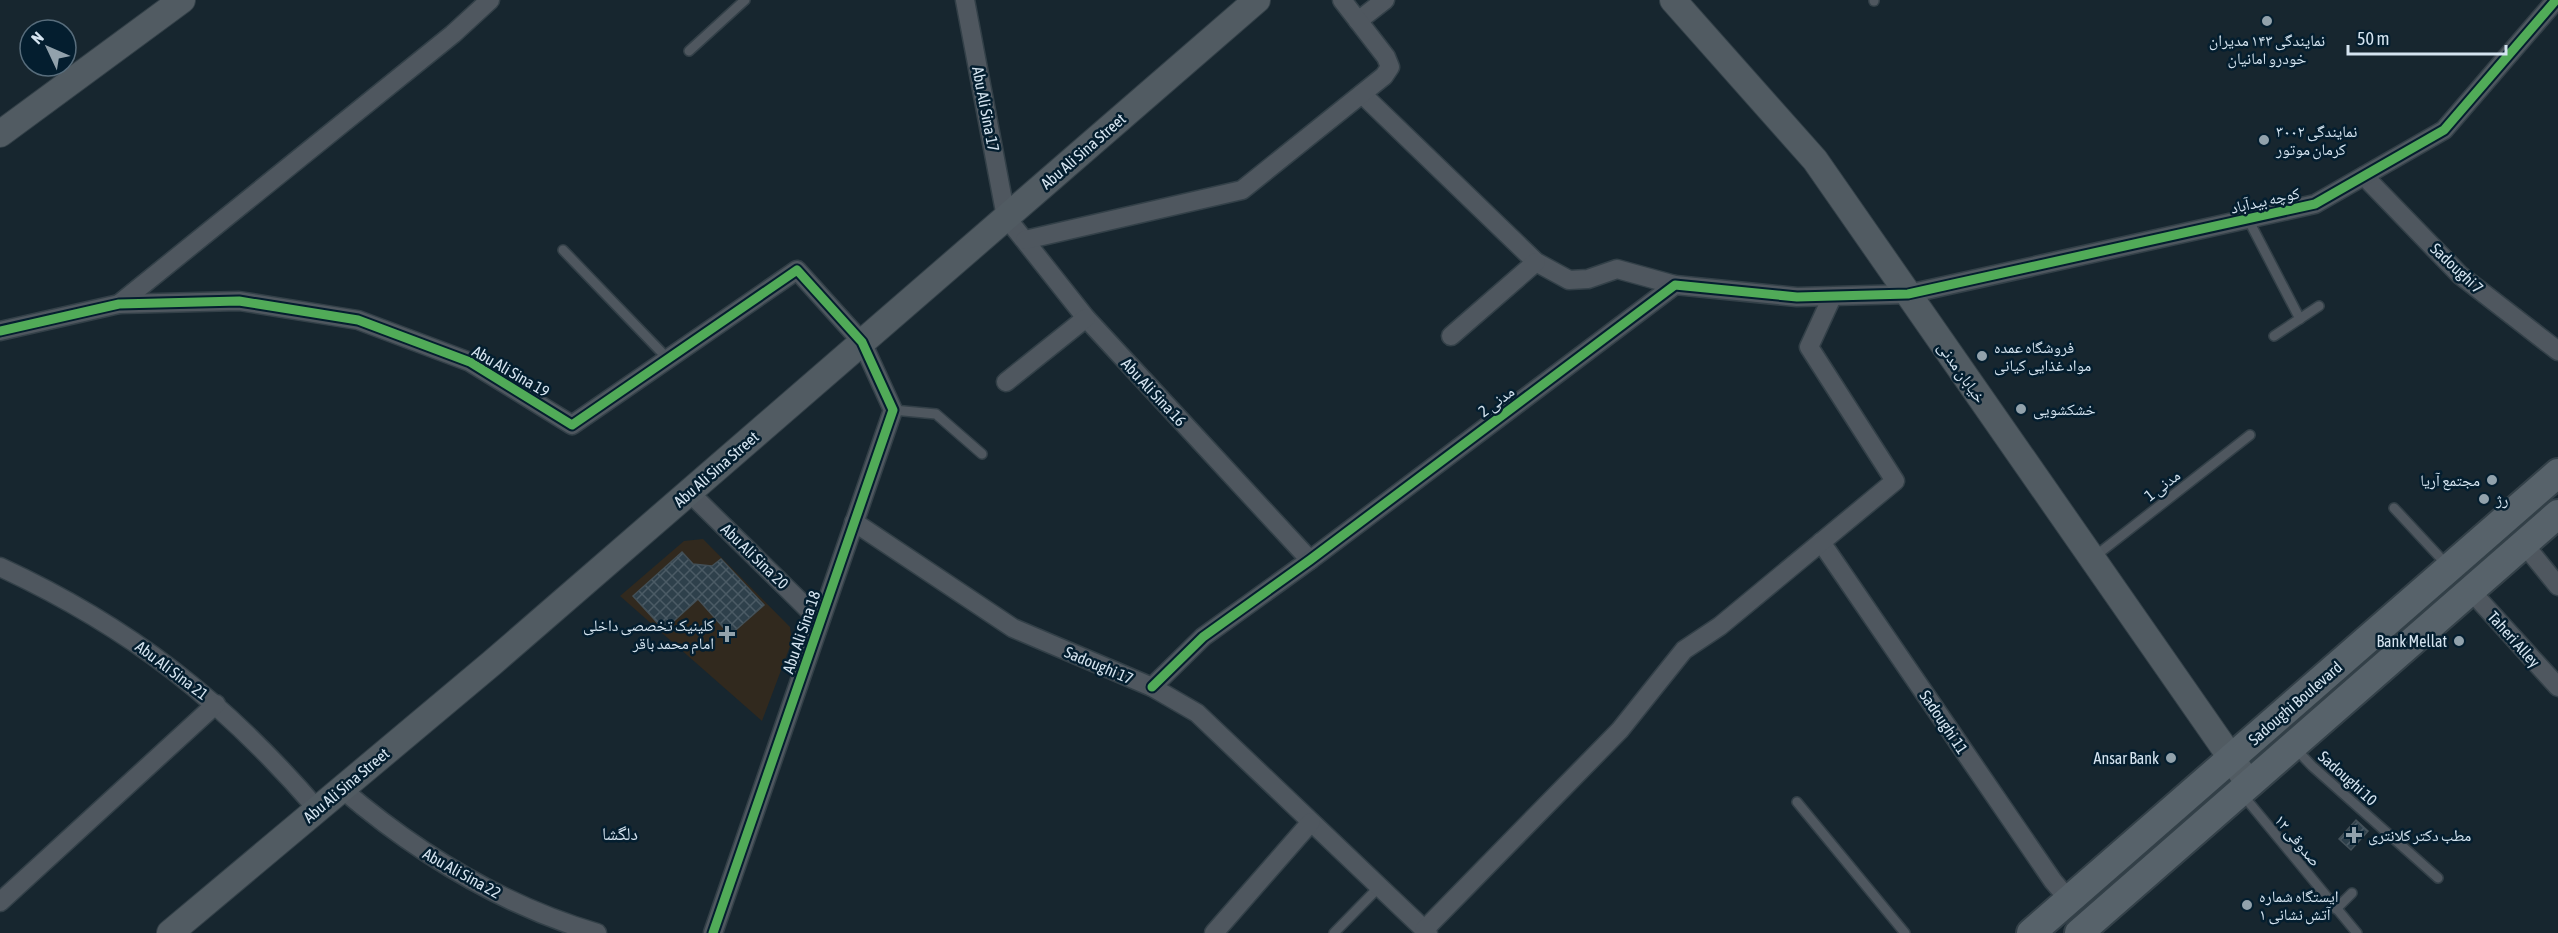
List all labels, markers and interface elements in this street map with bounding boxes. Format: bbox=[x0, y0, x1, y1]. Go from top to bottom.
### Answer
marker: نمایندگی ۱۴۳ مدیران خودرو امانیان bbox=[2260, 14, 2274, 28]
north arrow bbox=[18, 18, 78, 78]
scale bar bbox=[2348, 18, 2506, 56]
text: N bbox=[27, 28, 47, 47]
text: 50 m bbox=[2357, 28, 2389, 49]
place label: نمایندگی ۱۴۳ مدیران خودرو امانیان bbox=[2209, 31, 2325, 69]
street label: Abu Ali Sina 17 bbox=[969, 65, 1003, 153]
street label: Abu Ali Sina Street bbox=[1037, 109, 1129, 193]
place label: نمایندگی ۳۰۰۲ کرمان موتور bbox=[2275, 122, 2357, 160]
marker: نمایندگی ۳۰۰۲ کرمان موتور bbox=[2257, 133, 2271, 147]
street label: کوچه بیدآباد bbox=[2229, 183, 2302, 218]
street label: Sadoughi 7 bbox=[2426, 239, 2487, 297]
street label: خیابان مدنی bbox=[1933, 338, 1990, 407]
place label: فروشگاه عمده مواد غذایی کیانی bbox=[1994, 338, 2091, 376]
street label: Abu Ali Sina 19 bbox=[469, 342, 553, 400]
marker: فروشگاه عمده مواد غذایی کیانی bbox=[1975, 349, 1989, 363]
street label: Abu Ali Sina 16 bbox=[1118, 354, 1190, 430]
street label: مدنی 2 bbox=[1475, 382, 1519, 422]
place label: خشکشویی bbox=[2033, 400, 2096, 420]
marker: خشکشویی bbox=[2014, 402, 2028, 416]
street label: Abu Ali Sina Street bbox=[670, 427, 762, 511]
street label: مدنی 1 bbox=[2141, 466, 2185, 506]
place label: مجتمع آریا bbox=[2420, 471, 2480, 491]
marker: مجتمع آریا bbox=[2485, 473, 2499, 487]
place label: رژ bbox=[2495, 490, 2508, 509]
marker: رژ bbox=[2477, 492, 2491, 506]
street label: Abu Ali Sina 20 bbox=[718, 520, 792, 592]
street label: Abu Ali Sina 18 bbox=[778, 588, 824, 676]
street label: Taheri Alley bbox=[2484, 607, 2544, 672]
place label: کلینیک تخصصی داخلی امام محمد باقر bbox=[583, 616, 714, 654]
marker: کلینیک تخصصی داخلی امام محمد باقر bbox=[718, 625, 736, 643]
place label: Bank Mellat bbox=[2376, 632, 2447, 650]
marker: Bank Mellat bbox=[2452, 634, 2466, 648]
street label: Abu Ali Sina 21 bbox=[132, 637, 212, 703]
street label: Sadoughi 17 bbox=[1062, 643, 1136, 688]
street label: Sadoughi Boulevard bbox=[2245, 658, 2346, 749]
street label: Sadoughi 11 bbox=[1915, 687, 1972, 758]
street label: Abu Ali Sina Street bbox=[300, 744, 393, 826]
street label: Sadoughi 10 bbox=[2314, 747, 2381, 810]
place label: Ansar Bank bbox=[2094, 749, 2159, 767]
marker: Ansar Bank bbox=[2164, 751, 2178, 765]
street label: صدوقی ۱۲ bbox=[2270, 810, 2325, 871]
district label: دلگشا bbox=[602, 823, 638, 844]
marker: مطب دکتر کلانتری bbox=[2345, 826, 2363, 844]
place label: مطب دکتر کلانتری bbox=[2368, 826, 2471, 846]
street label: Abu Ali Sina 22 bbox=[420, 844, 504, 902]
place label: ایستگاه شماره ۱ آتش نشانی bbox=[2259, 887, 2339, 925]
marker: ایستگاه شماره ۱ آتش نشانی bbox=[2240, 898, 2254, 912]

